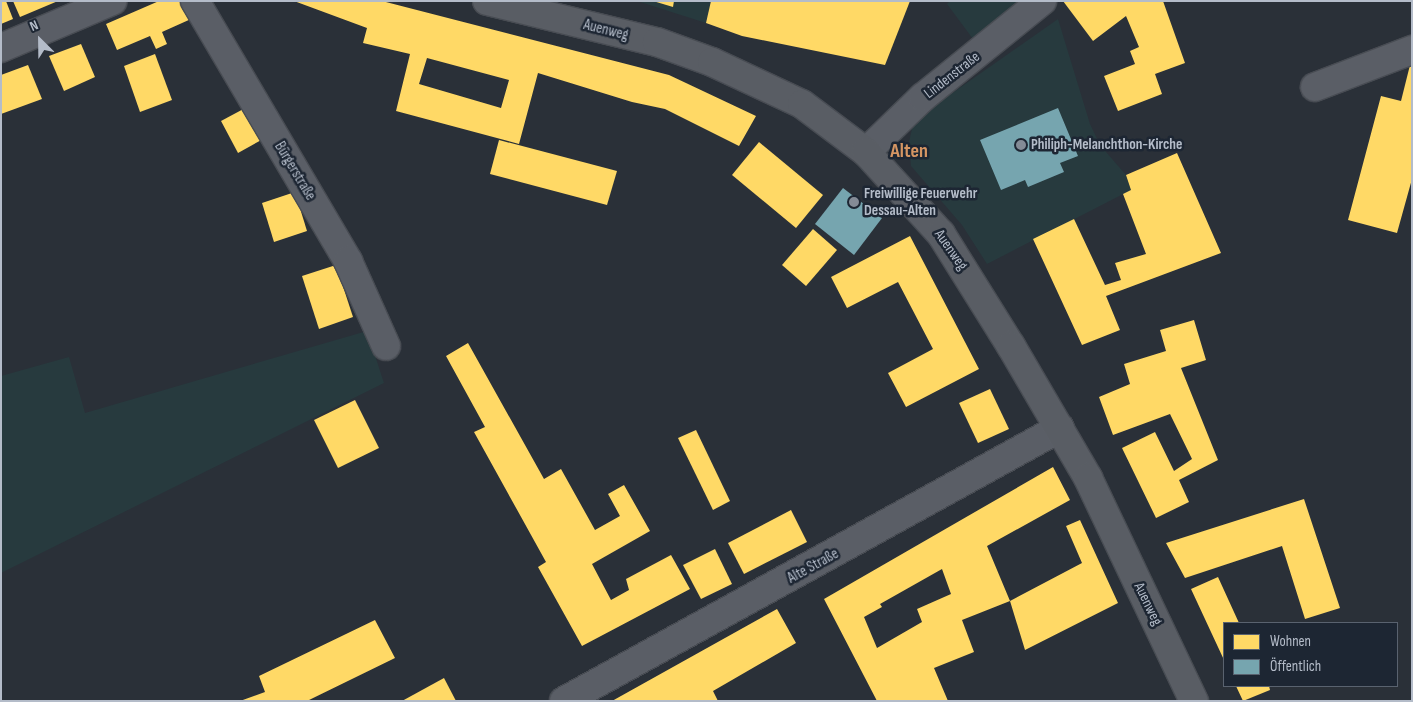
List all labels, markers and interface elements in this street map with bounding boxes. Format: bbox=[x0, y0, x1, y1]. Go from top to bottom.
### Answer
north arrow bbox=[15, 15, 65, 65]
text: N bbox=[27, 16, 41, 35]
street label: Auenweg bbox=[582, 16, 630, 44]
street label: Lindenstraße bbox=[921, 48, 983, 102]
place label: Philiph-Melanchthon-Kirche bbox=[1031, 136, 1182, 154]
street label: Bürgerstraße bbox=[271, 139, 319, 203]
district label: Alten bbox=[890, 139, 928, 163]
marker: Philiph-Melanchthon-Kirche bbox=[1015, 139, 1027, 151]
place label: Freiwillige Feuerwehr Dessau-Alten bbox=[864, 184, 977, 219]
marker: Freiwillige Feuerwehr Dessau-Alten bbox=[848, 196, 860, 208]
street label: Auenweg bbox=[931, 226, 971, 274]
street label: Alte Straße bbox=[784, 545, 842, 587]
street label: Auenweg bbox=[1130, 580, 1166, 628]
legend bbox=[1223, 622, 1398, 687]
text: Wohnen bbox=[1270, 632, 1311, 651]
text: Öffentlich bbox=[1270, 657, 1321, 676]

